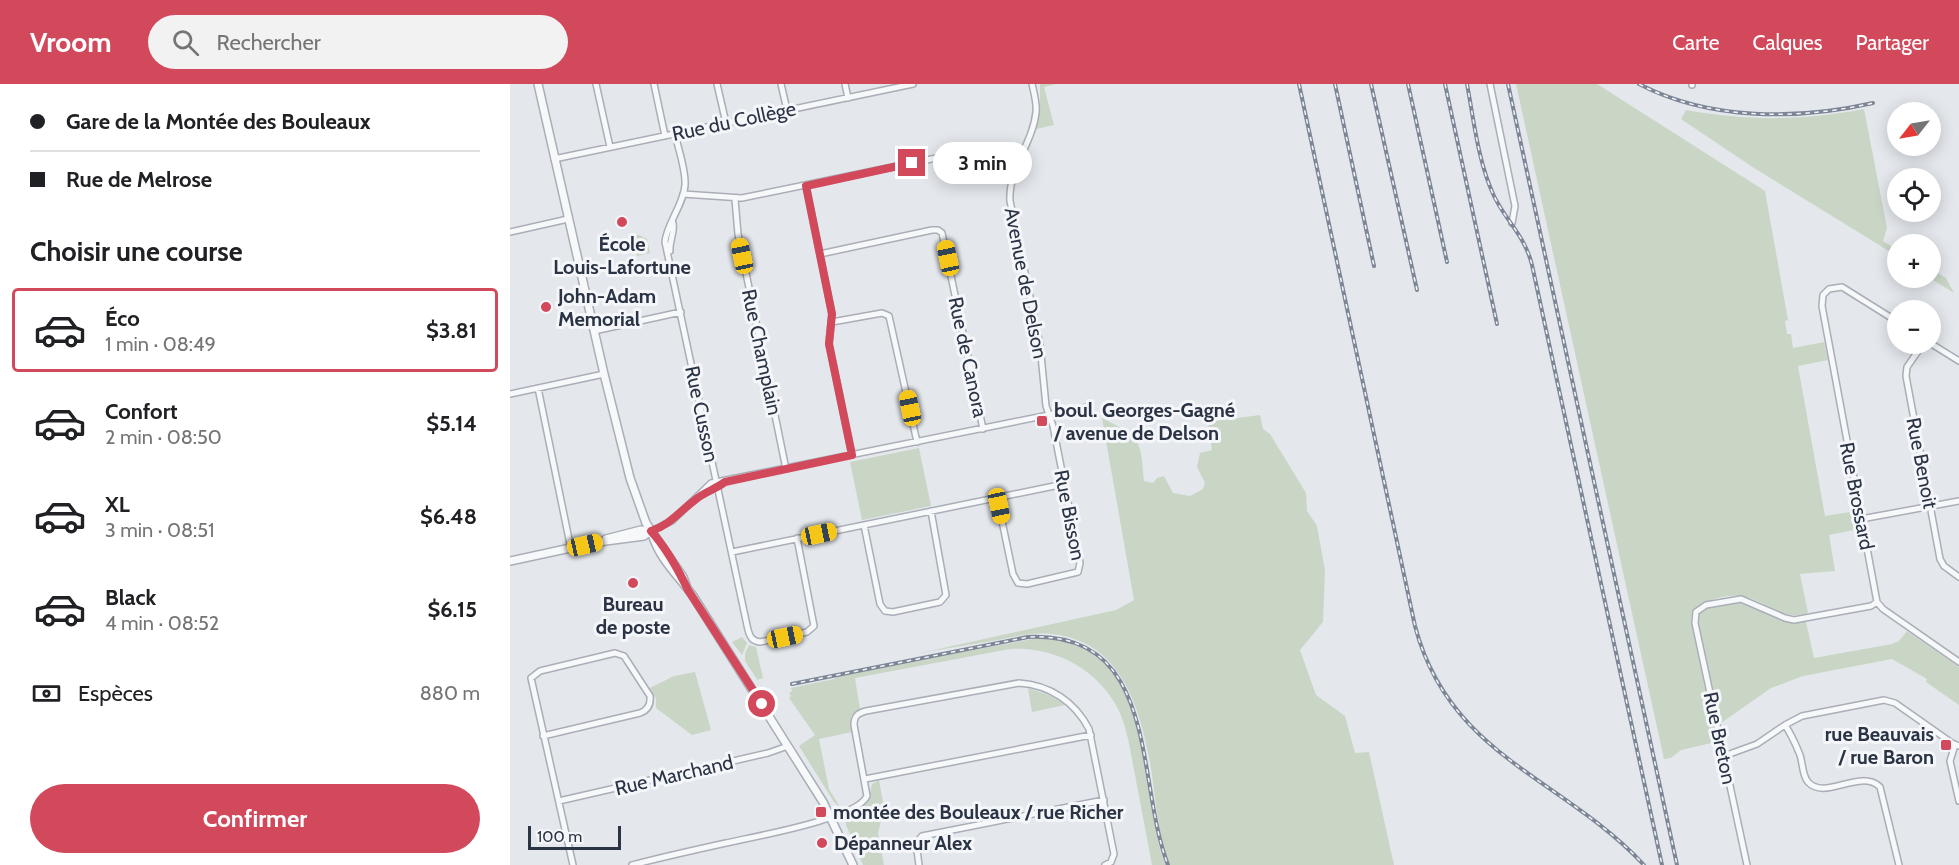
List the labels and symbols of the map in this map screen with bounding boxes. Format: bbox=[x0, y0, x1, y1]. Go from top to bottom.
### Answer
street label: Rue du Collège bbox=[670, 96, 798, 146]
north arrow bbox=[1887, 102, 1941, 156]
callout: 3 min bbox=[933, 142, 1032, 184]
route end bbox=[898, 149, 925, 176]
street label: Avenue de Delson bbox=[1000, 205, 1052, 361]
marker: École Louis-Lafortune bbox=[615, 215, 629, 229]
place label: École Louis-Lafortune bbox=[553, 232, 691, 279]
car bbox=[729, 237, 755, 275]
car bbox=[935, 239, 961, 277]
place label: John-Adam Memorial bbox=[557, 284, 656, 331]
street label: Rue Champlain bbox=[737, 287, 787, 417]
street label: Rue de Canora bbox=[944, 294, 993, 420]
marker: John-Adam Memorial bbox=[539, 300, 553, 314]
street label: Rue Cusson bbox=[680, 363, 724, 465]
car bbox=[897, 389, 923, 427]
place label: boul. Georges-Gagné / avenue de Delson bbox=[1053, 398, 1235, 445]
marker: boul. Georges-Gagné / avenue de Delson bbox=[1035, 414, 1049, 428]
street label: Rue Benoit bbox=[1901, 415, 1943, 511]
street label: Rue Brossard bbox=[1835, 440, 1879, 552]
street label: Rue Bisson bbox=[1049, 468, 1091, 562]
car bbox=[986, 487, 1012, 525]
car bbox=[800, 521, 838, 547]
car bbox=[565, 532, 605, 558]
marker: Bureau de poste bbox=[626, 576, 640, 590]
place label: Bureau de poste bbox=[596, 592, 670, 639]
car bbox=[766, 624, 804, 650]
route start bbox=[748, 690, 775, 717]
street label: Rue Breton bbox=[1698, 690, 1742, 786]
place label: rue Beauvais / rue Baron bbox=[1825, 722, 1934, 769]
marker: rue Beauvais / rue Baron bbox=[1939, 738, 1953, 752]
street label: Rue Marchand bbox=[613, 750, 735, 800]
place label: montée des Bouleaux / rue Richer bbox=[833, 800, 1124, 824]
marker: montée des Bouleaux / rue Richer bbox=[814, 805, 828, 819]
scale bar bbox=[528, 823, 621, 850]
place label: Dépanneur Alex bbox=[834, 831, 972, 855]
marker: Dépanneur Alex bbox=[815, 836, 829, 850]

